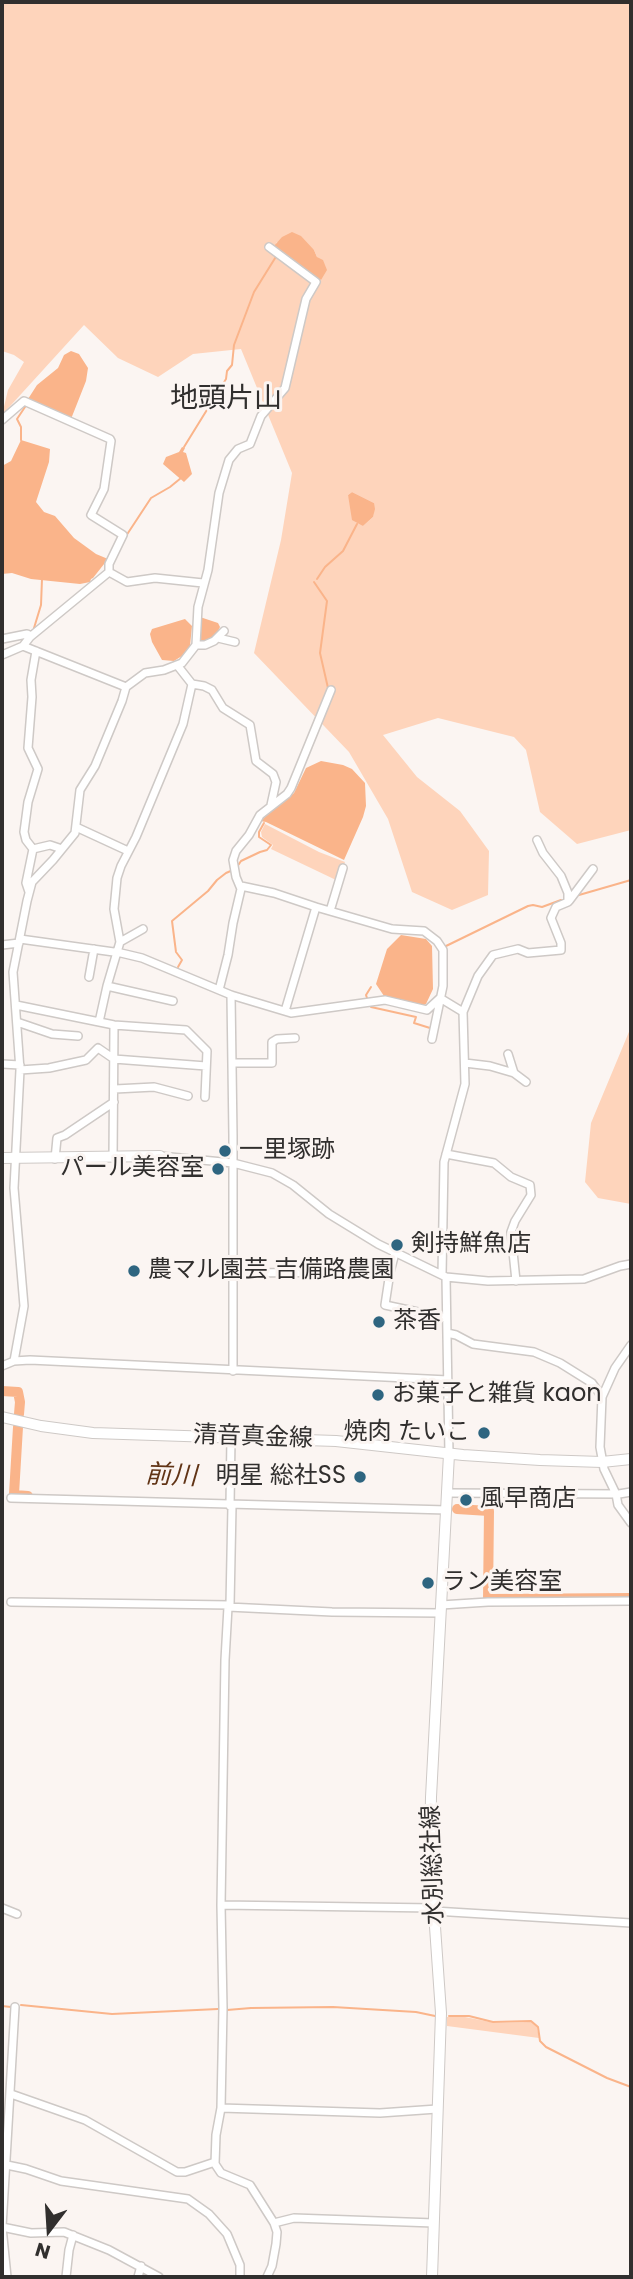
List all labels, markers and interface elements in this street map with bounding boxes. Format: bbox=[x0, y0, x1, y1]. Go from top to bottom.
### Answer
district label: 地頭片山 bbox=[170, 383, 282, 417]
place label: 一里塚跡 bbox=[239, 1137, 335, 1165]
marker: 一里塚跡 bbox=[217, 1143, 233, 1159]
place label: パール美容室 bbox=[60, 1155, 204, 1183]
marker: パール美容室 bbox=[210, 1161, 226, 1177]
place label: 剣持鮮魚店 bbox=[411, 1231, 531, 1259]
marker: 剣持鮮魚店 bbox=[389, 1237, 405, 1253]
place label: 農マル園芸 吉備路農園 bbox=[148, 1257, 394, 1285]
marker: 農マル園芸 吉備路農園 bbox=[126, 1263, 142, 1279]
place label: 茶香 bbox=[393, 1308, 441, 1336]
marker: 茶香 bbox=[371, 1314, 387, 1330]
place label: お菓子と雑貨 kaon bbox=[392, 1381, 602, 1409]
marker: お菓子と雑貨 kaon bbox=[370, 1387, 386, 1403]
place label: 焼肉 たいこ bbox=[344, 1419, 470, 1447]
street label: 清音真金線 bbox=[193, 1422, 313, 1454]
marker: 焼肉 たいこ bbox=[476, 1425, 492, 1441]
water label: 前川 bbox=[144, 1461, 198, 1493]
place label: 明星 総社SS bbox=[215, 1463, 346, 1491]
marker: 明星 総社SS bbox=[352, 1469, 368, 1485]
place label: 風早商店 bbox=[480, 1486, 576, 1514]
marker: 風早商店 bbox=[458, 1492, 474, 1508]
place label: ラン美容室 bbox=[442, 1569, 562, 1597]
marker: ラン美容室 bbox=[420, 1575, 436, 1591]
street label: 水別総社線 bbox=[418, 1805, 450, 1925]
north arrow bbox=[14, 2195, 84, 2265]
text: N bbox=[32, 2236, 54, 2266]

